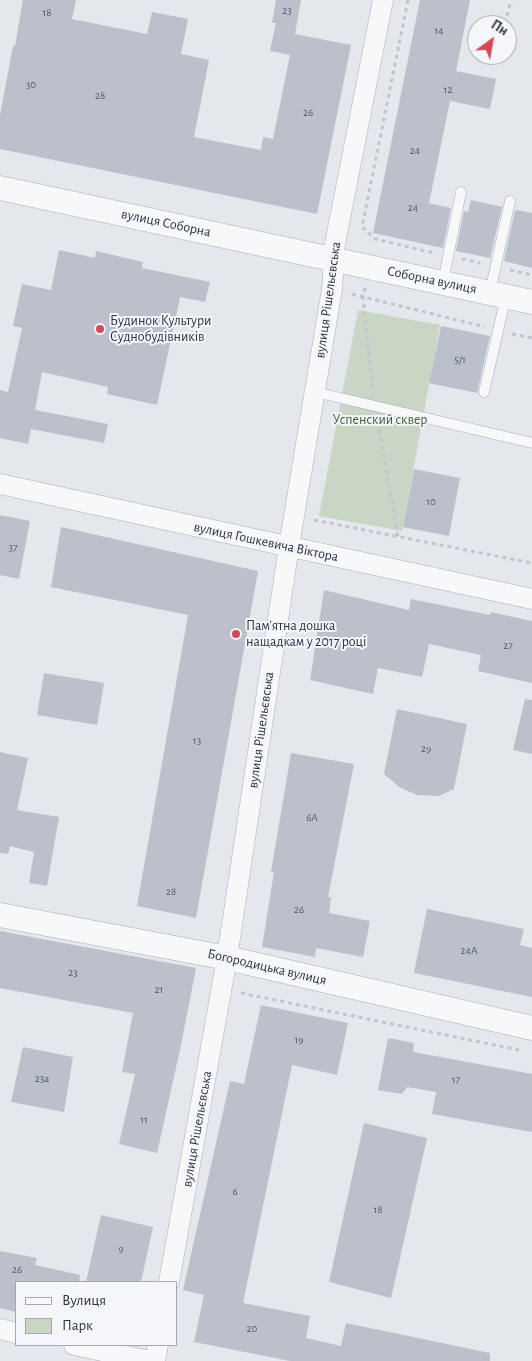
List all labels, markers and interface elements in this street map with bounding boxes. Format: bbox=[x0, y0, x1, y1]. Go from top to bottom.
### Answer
house number: 23 bbox=[282, 4, 292, 18]
house number: 18 bbox=[43, 6, 51, 20]
north arrow bbox=[467, 15, 517, 65]
text: Пн bbox=[488, 18, 510, 39]
house number: 14 bbox=[434, 24, 444, 38]
house number: 30 bbox=[26, 78, 36, 92]
house number: 12 bbox=[444, 83, 452, 97]
house number: 28 bbox=[95, 89, 105, 103]
house number: 26 bbox=[303, 106, 313, 120]
house number: 24 bbox=[410, 144, 420, 158]
house number: 24 bbox=[408, 201, 418, 215]
street label: вулиця Соборна bbox=[120, 205, 212, 241]
street label: вулиця Рішельєвська bbox=[311, 241, 345, 359]
street label: Соборна вулиця bbox=[386, 262, 478, 298]
place label: Будинок Культури Суднобудівників bbox=[110, 313, 211, 346]
marker: Будинок Культури Суднобудівників bbox=[94, 323, 106, 335]
house number: 5/1 bbox=[454, 353, 466, 367]
park label: Успенский сквер bbox=[333, 412, 427, 428]
house number: 10 bbox=[426, 495, 436, 509]
street label: вулиця Гошкевича Віктора bbox=[192, 518, 340, 566]
house number: 37 bbox=[8, 541, 18, 555]
place label: Пам'ятна дошка нащадкам у 2017 році bbox=[246, 618, 366, 650]
marker: Пам'ятна дошка нащадкам у 2017 році bbox=[230, 628, 242, 640]
house number: 27 bbox=[503, 639, 513, 653]
street label: вулиця Рішельєвська bbox=[244, 671, 278, 789]
house number: 13 bbox=[193, 734, 201, 748]
house number: 29 bbox=[421, 742, 431, 756]
house number: 6А bbox=[306, 811, 318, 825]
house number: 28 bbox=[166, 885, 176, 899]
house number: 26 bbox=[294, 903, 304, 917]
house number: 24А bbox=[461, 944, 477, 958]
street label: Богородицька вулиця bbox=[206, 945, 328, 989]
house number: 23 bbox=[68, 966, 78, 980]
house number: 21 bbox=[155, 983, 163, 997]
house number: 19 bbox=[295, 1033, 303, 1047]
street label: вулиця Рішельєвська bbox=[179, 1070, 215, 1188]
house number: 23а bbox=[35, 1072, 49, 1086]
house number: 17 bbox=[452, 1073, 460, 1087]
house number: 11 bbox=[140, 1113, 148, 1127]
house number: 6 bbox=[232, 1185, 238, 1199]
house number: 18 bbox=[374, 1203, 382, 1217]
house number: 9 bbox=[118, 1242, 124, 1256]
house number: 26 bbox=[12, 1263, 22, 1277]
legend bbox=[15, 1281, 178, 1346]
text: Вулиця bbox=[62, 1293, 106, 1308]
text: Парк bbox=[62, 1318, 93, 1333]
house number: 20 bbox=[247, 1322, 257, 1336]

